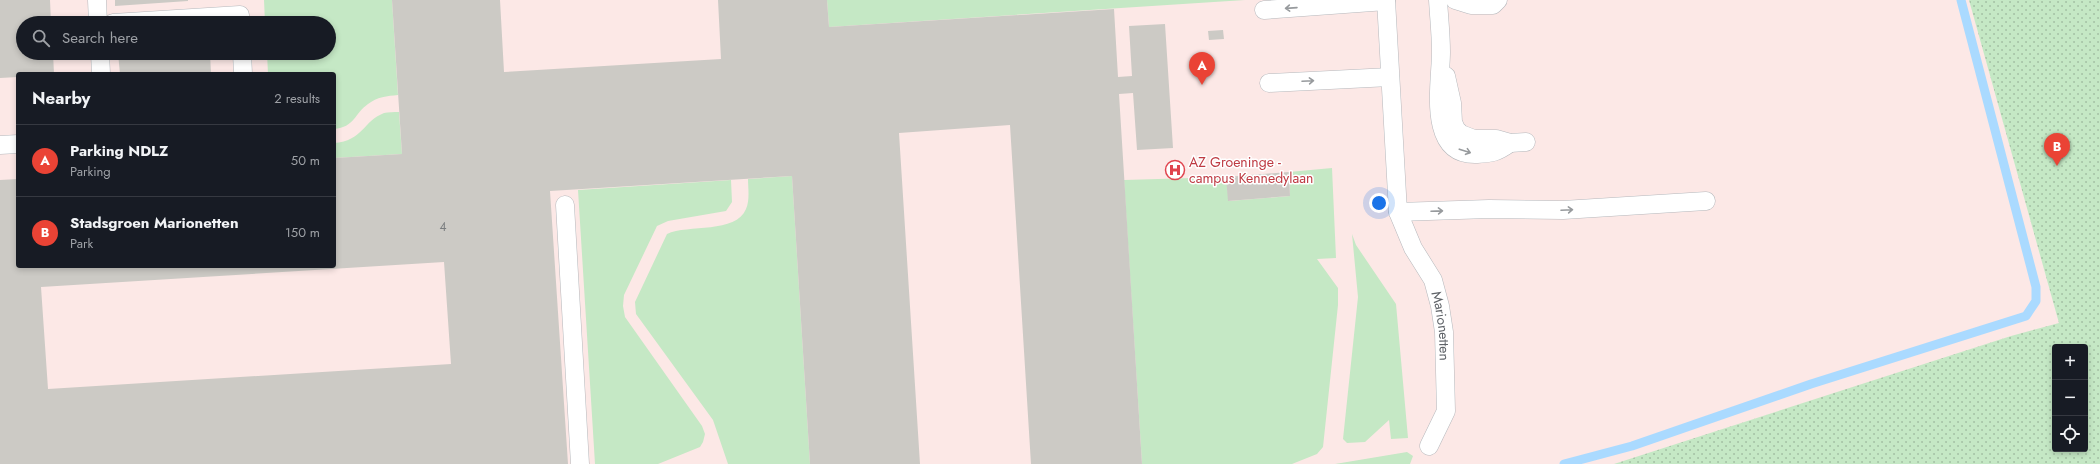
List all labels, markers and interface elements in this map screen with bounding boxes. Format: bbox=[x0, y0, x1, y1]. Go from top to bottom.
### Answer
one-way arrow bbox=[1285, 4, 1298, 11]
search box bbox=[16, 16, 336, 60]
icon: search bbox=[30, 27, 52, 49]
text: Search here bbox=[62, 27, 138, 49]
pin: A bbox=[1189, 52, 1215, 85]
one-way arrow bbox=[1301, 78, 1314, 85]
text: Nearby bbox=[32, 86, 90, 110]
text: 2 results bbox=[274, 89, 320, 108]
pin: B bbox=[2044, 133, 2070, 166]
text: Parking NDLZ bbox=[70, 140, 168, 162]
one-way arrow bbox=[1459, 148, 1471, 156]
text: A bbox=[40, 151, 50, 170]
text: 50 m bbox=[291, 151, 320, 170]
place label: AZ Groeninge - campus Kennedylaan bbox=[1189, 152, 1313, 188]
hospital icon: AZ Groeninge - campus Kennedylaan bbox=[1164, 159, 1186, 181]
text: Parking bbox=[70, 162, 111, 181]
your location bbox=[1369, 193, 1389, 213]
one-way arrow bbox=[1560, 206, 1573, 213]
one-way arrow bbox=[1430, 207, 1443, 215]
text: Stadsgroen Marionetten bbox=[70, 212, 239, 234]
house number: 4 bbox=[440, 218, 447, 236]
text: B bbox=[41, 223, 49, 242]
text: 150 m bbox=[285, 223, 320, 242]
text: Park bbox=[70, 234, 93, 253]
street label: Marionetten bbox=[1426, 289, 1455, 361]
map controls bbox=[2052, 344, 2088, 452]
button: + bbox=[2052, 344, 2088, 380]
button: − bbox=[2052, 380, 2088, 416]
button: locate bbox=[2052, 416, 2088, 452]

